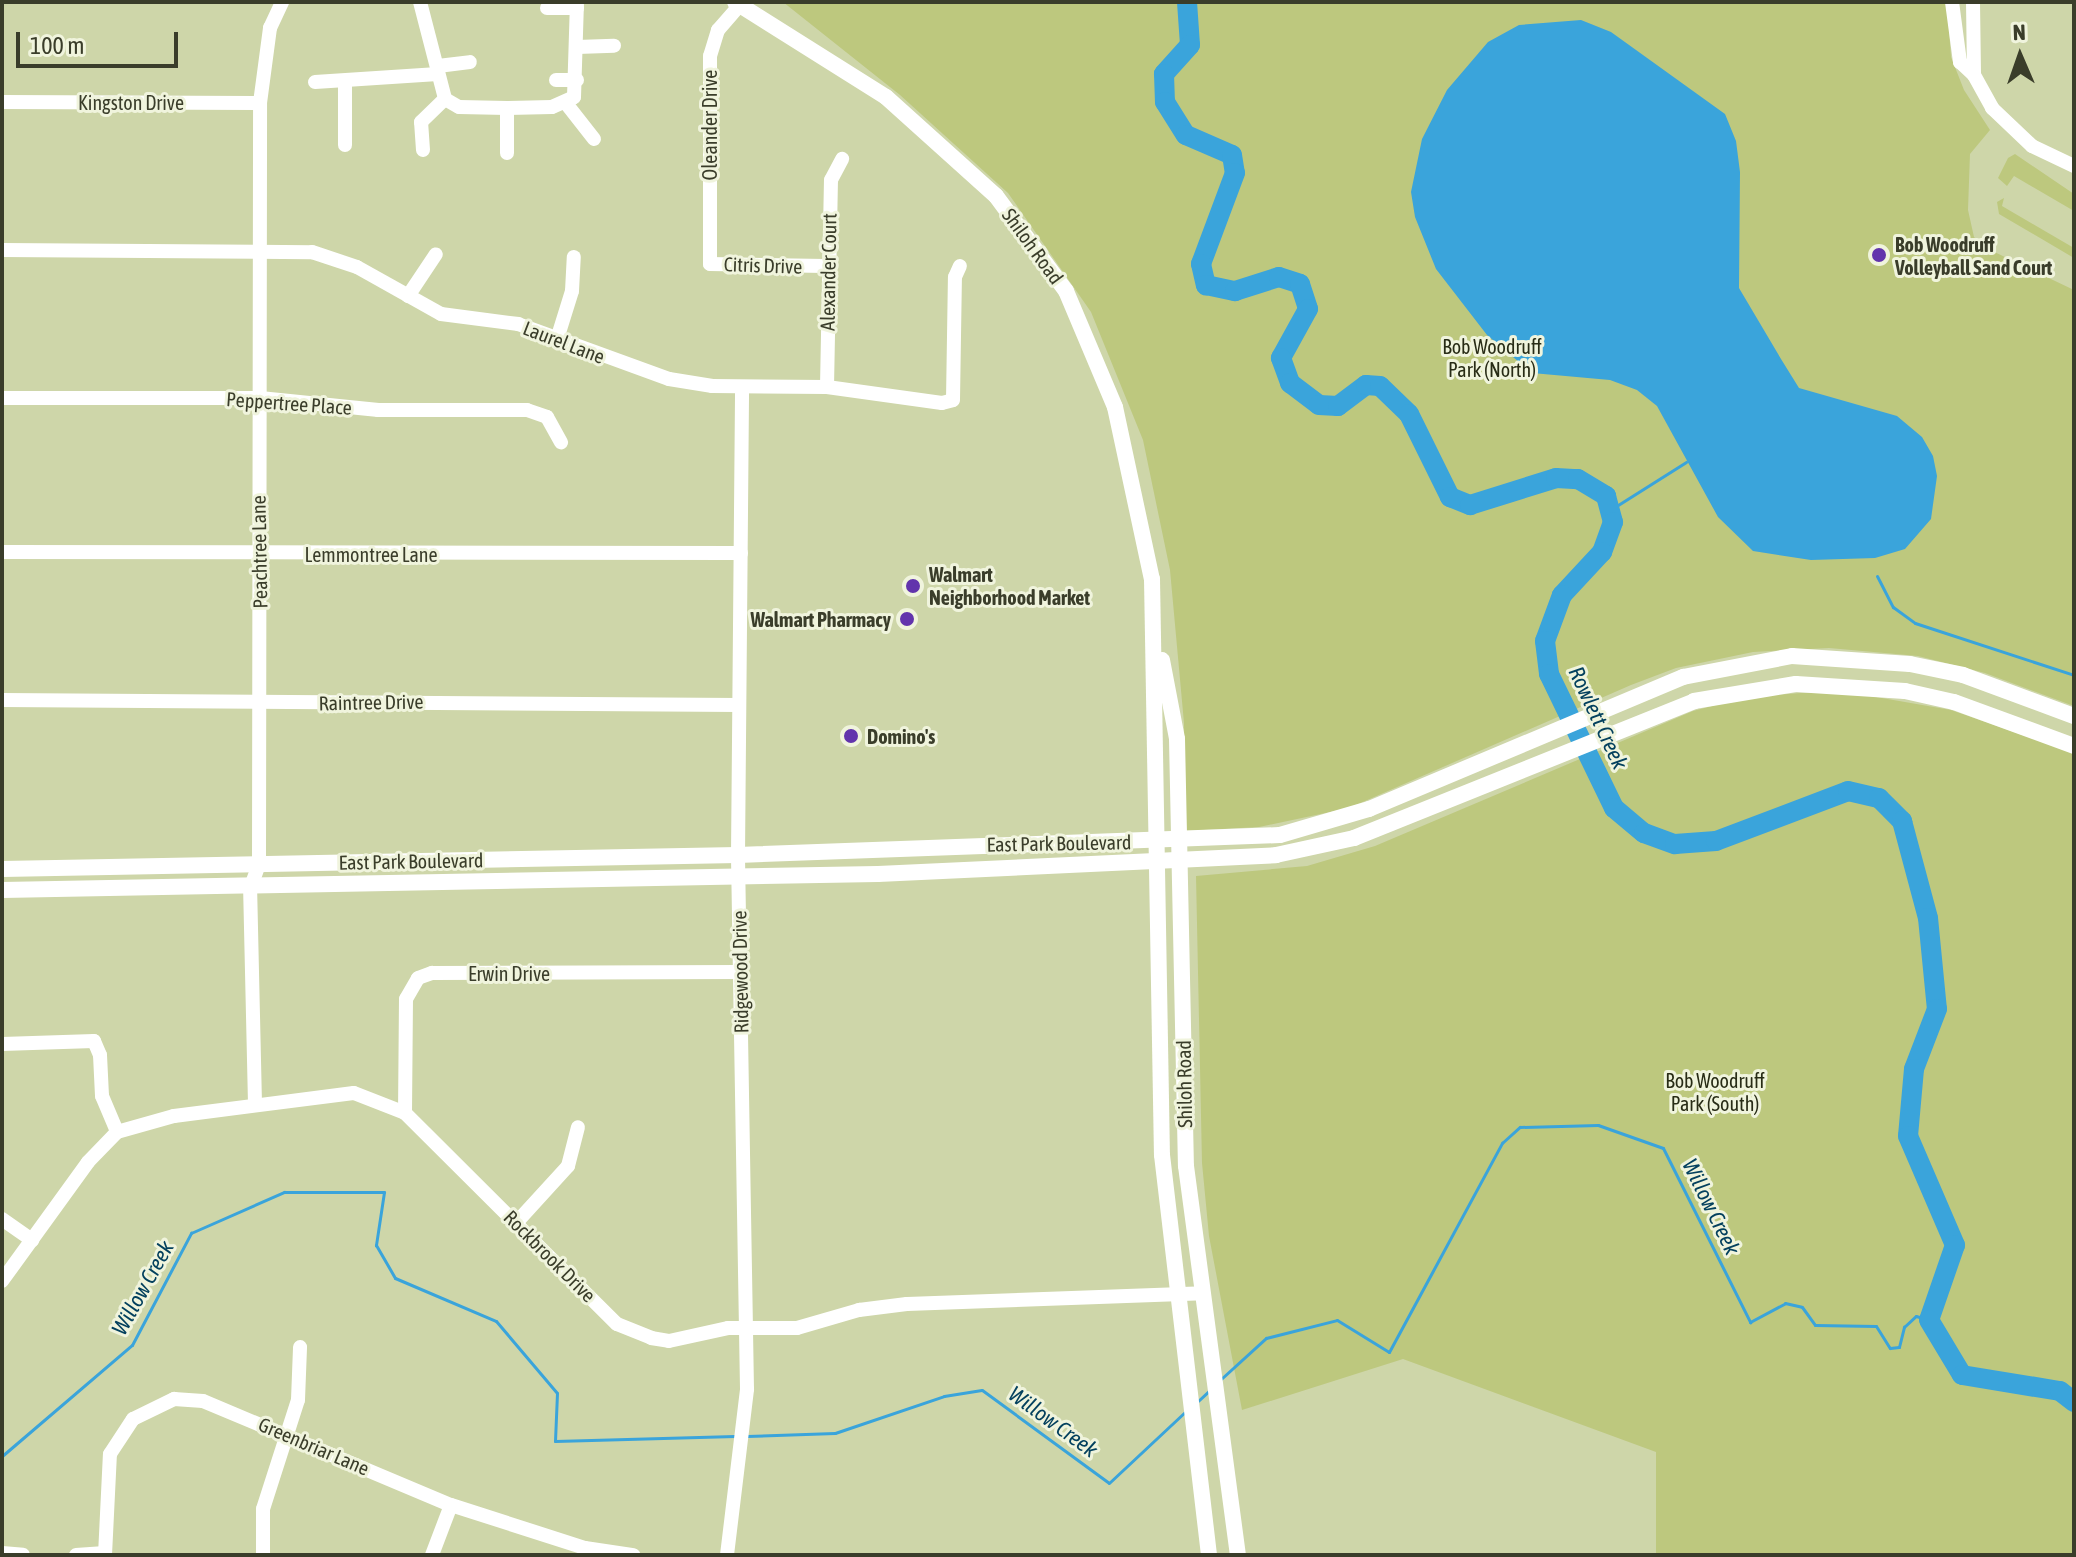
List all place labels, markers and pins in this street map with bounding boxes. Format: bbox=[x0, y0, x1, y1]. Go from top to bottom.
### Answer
place label: Bob Woodruff Volleyball Sand Court bbox=[1895, 232, 2052, 279]
marker: Bob Woodruff Volleyball Sand Court bbox=[1870, 246, 1888, 264]
place label: Walmart Neighborhood Market bbox=[929, 562, 1090, 609]
marker: Walmart Neighborhood Market bbox=[904, 577, 922, 595]
place label: Walmart Pharmacy bbox=[751, 607, 891, 631]
marker: Walmart Pharmacy bbox=[898, 610, 916, 628]
place label: Domino's bbox=[867, 724, 935, 748]
marker: Domino's bbox=[842, 727, 860, 745]

